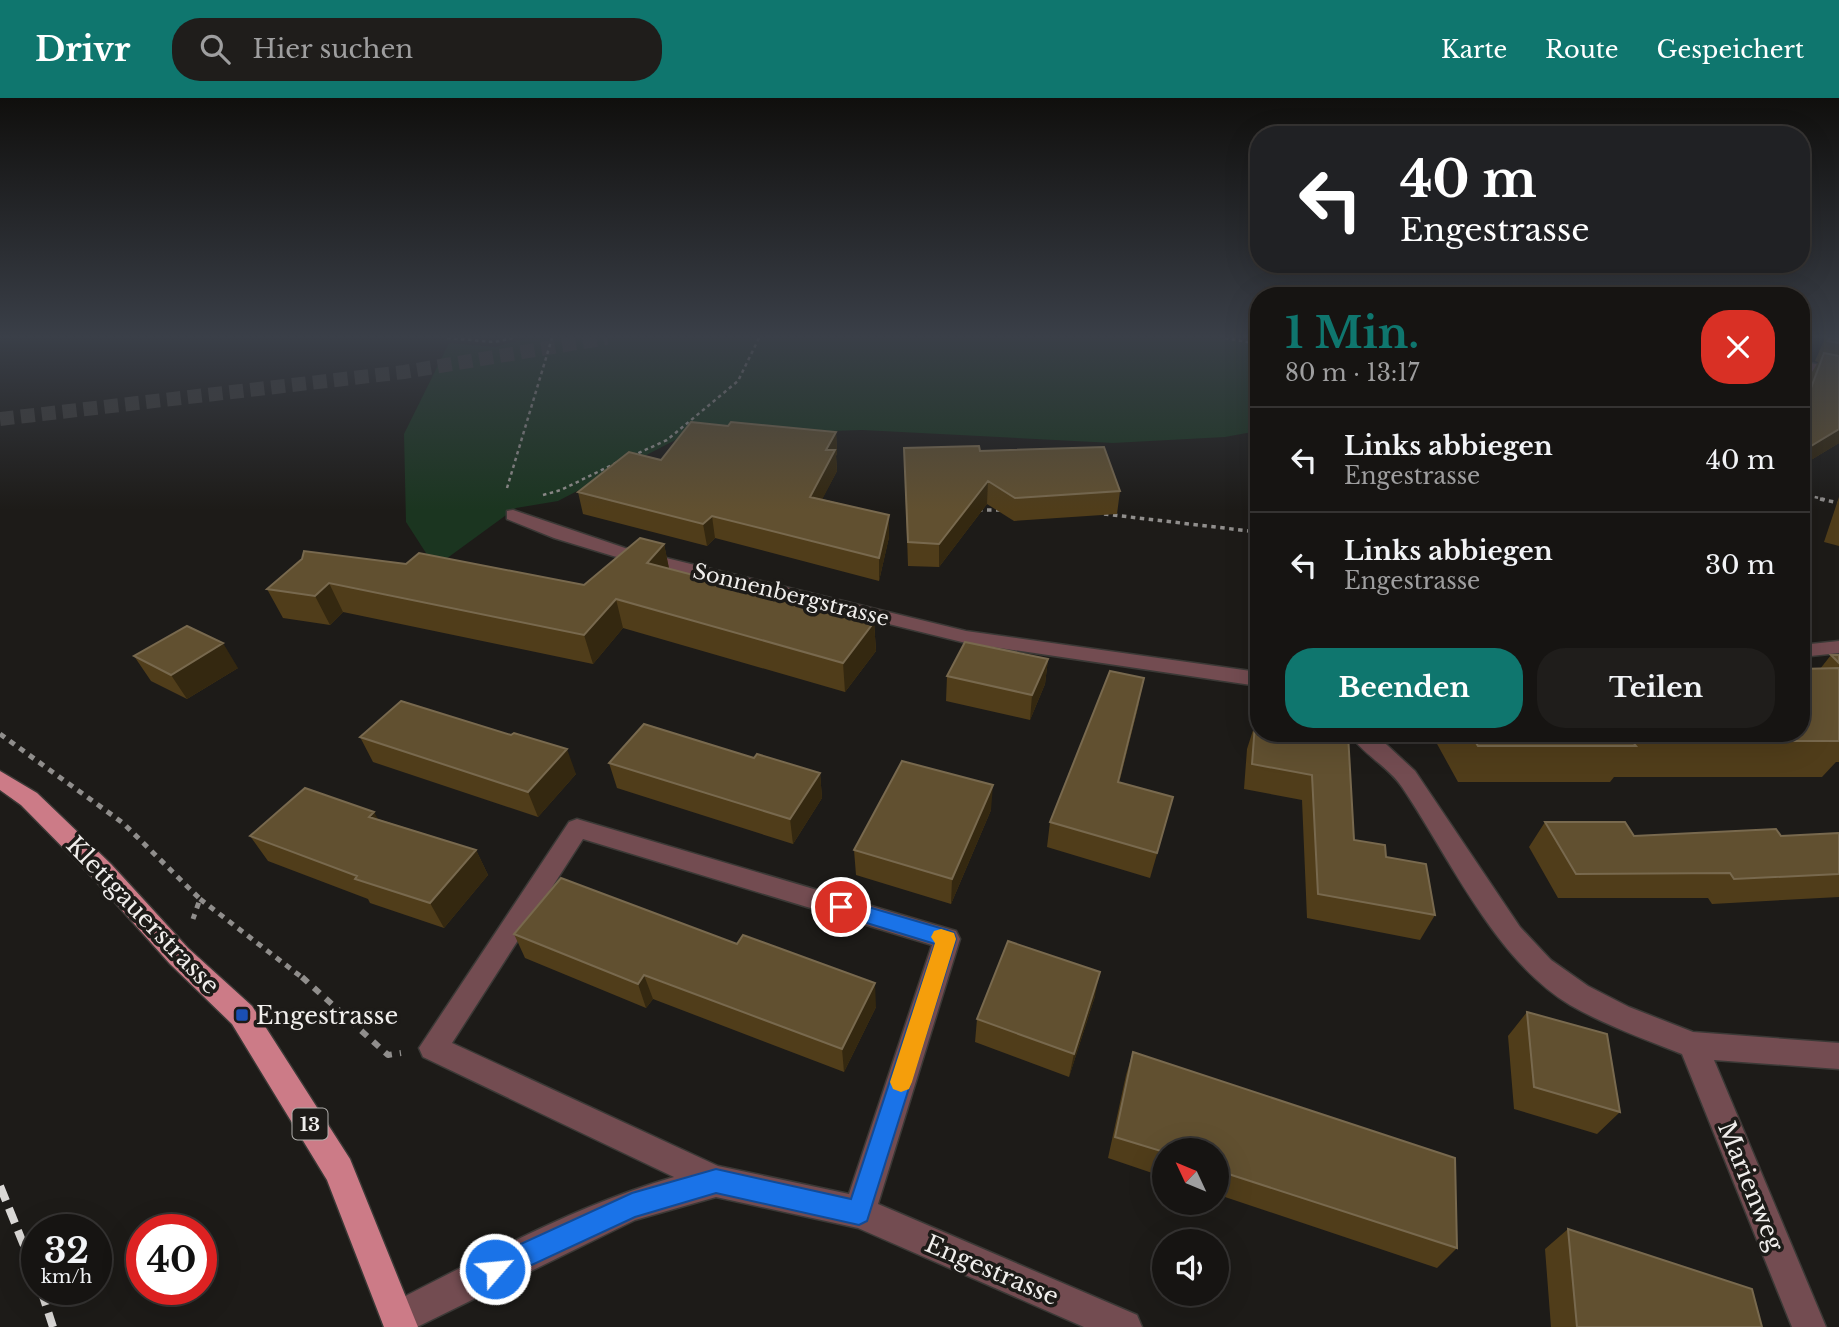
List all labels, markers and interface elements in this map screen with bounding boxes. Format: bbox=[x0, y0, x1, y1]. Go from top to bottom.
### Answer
search box bbox=[172, 18, 662, 81]
text: Drivr bbox=[35, 29, 130, 70]
icon: search bbox=[196, 30, 234, 68]
text: Hier suchen bbox=[252, 33, 413, 65]
text: Karte bbox=[1441, 35, 1507, 64]
text: Route bbox=[1545, 35, 1619, 64]
text: Gespeichert bbox=[1657, 35, 1804, 64]
text: 40 m bbox=[1400, 149, 1537, 210]
icon: left bbox=[1285, 154, 1376, 245]
text: Engestrasse bbox=[1400, 210, 1590, 250]
text: 1 Min. bbox=[1285, 307, 1419, 359]
button: close bbox=[1701, 310, 1775, 384]
text: 80 m · 13:17 bbox=[1285, 359, 1419, 387]
text: Links abbiegen bbox=[1344, 430, 1553, 462]
icon: left bbox=[1285, 441, 1323, 479]
text: 40 m bbox=[1706, 444, 1775, 476]
text: Engestrasse bbox=[1344, 462, 1480, 490]
text: Links abbiegen bbox=[1344, 535, 1553, 567]
icon: left bbox=[1285, 546, 1323, 584]
text: 30 m bbox=[1705, 549, 1775, 581]
street label: Sonnenbergstrasse bbox=[690, 558, 892, 632]
text: Engestrasse bbox=[1344, 567, 1480, 595]
button: Beenden bbox=[1285, 648, 1523, 728]
button: Teilen bbox=[1537, 648, 1775, 728]
street label: Klettgauerstrasse bbox=[60, 830, 226, 1000]
pin bbox=[811, 877, 871, 937]
icon: arrive bbox=[822, 888, 860, 926]
place label: Engestrasse bbox=[256, 1001, 398, 1030]
marker: Engestrasse bbox=[234, 1007, 250, 1023]
road number: 13 bbox=[292, 1108, 328, 1140]
street label: Marienweg bbox=[1712, 1117, 1790, 1256]
north arrow bbox=[1152, 1138, 1228, 1214]
map controls bbox=[1152, 1138, 1229, 1306]
speed limit sign: 40 bbox=[126, 1214, 217, 1305]
text: 32 bbox=[44, 1229, 89, 1272]
street label: Engestrasse bbox=[921, 1229, 1063, 1311]
button: sound bbox=[1152, 1229, 1229, 1306]
position arrow bbox=[458, 1232, 532, 1306]
text: km/h bbox=[41, 1266, 92, 1288]

